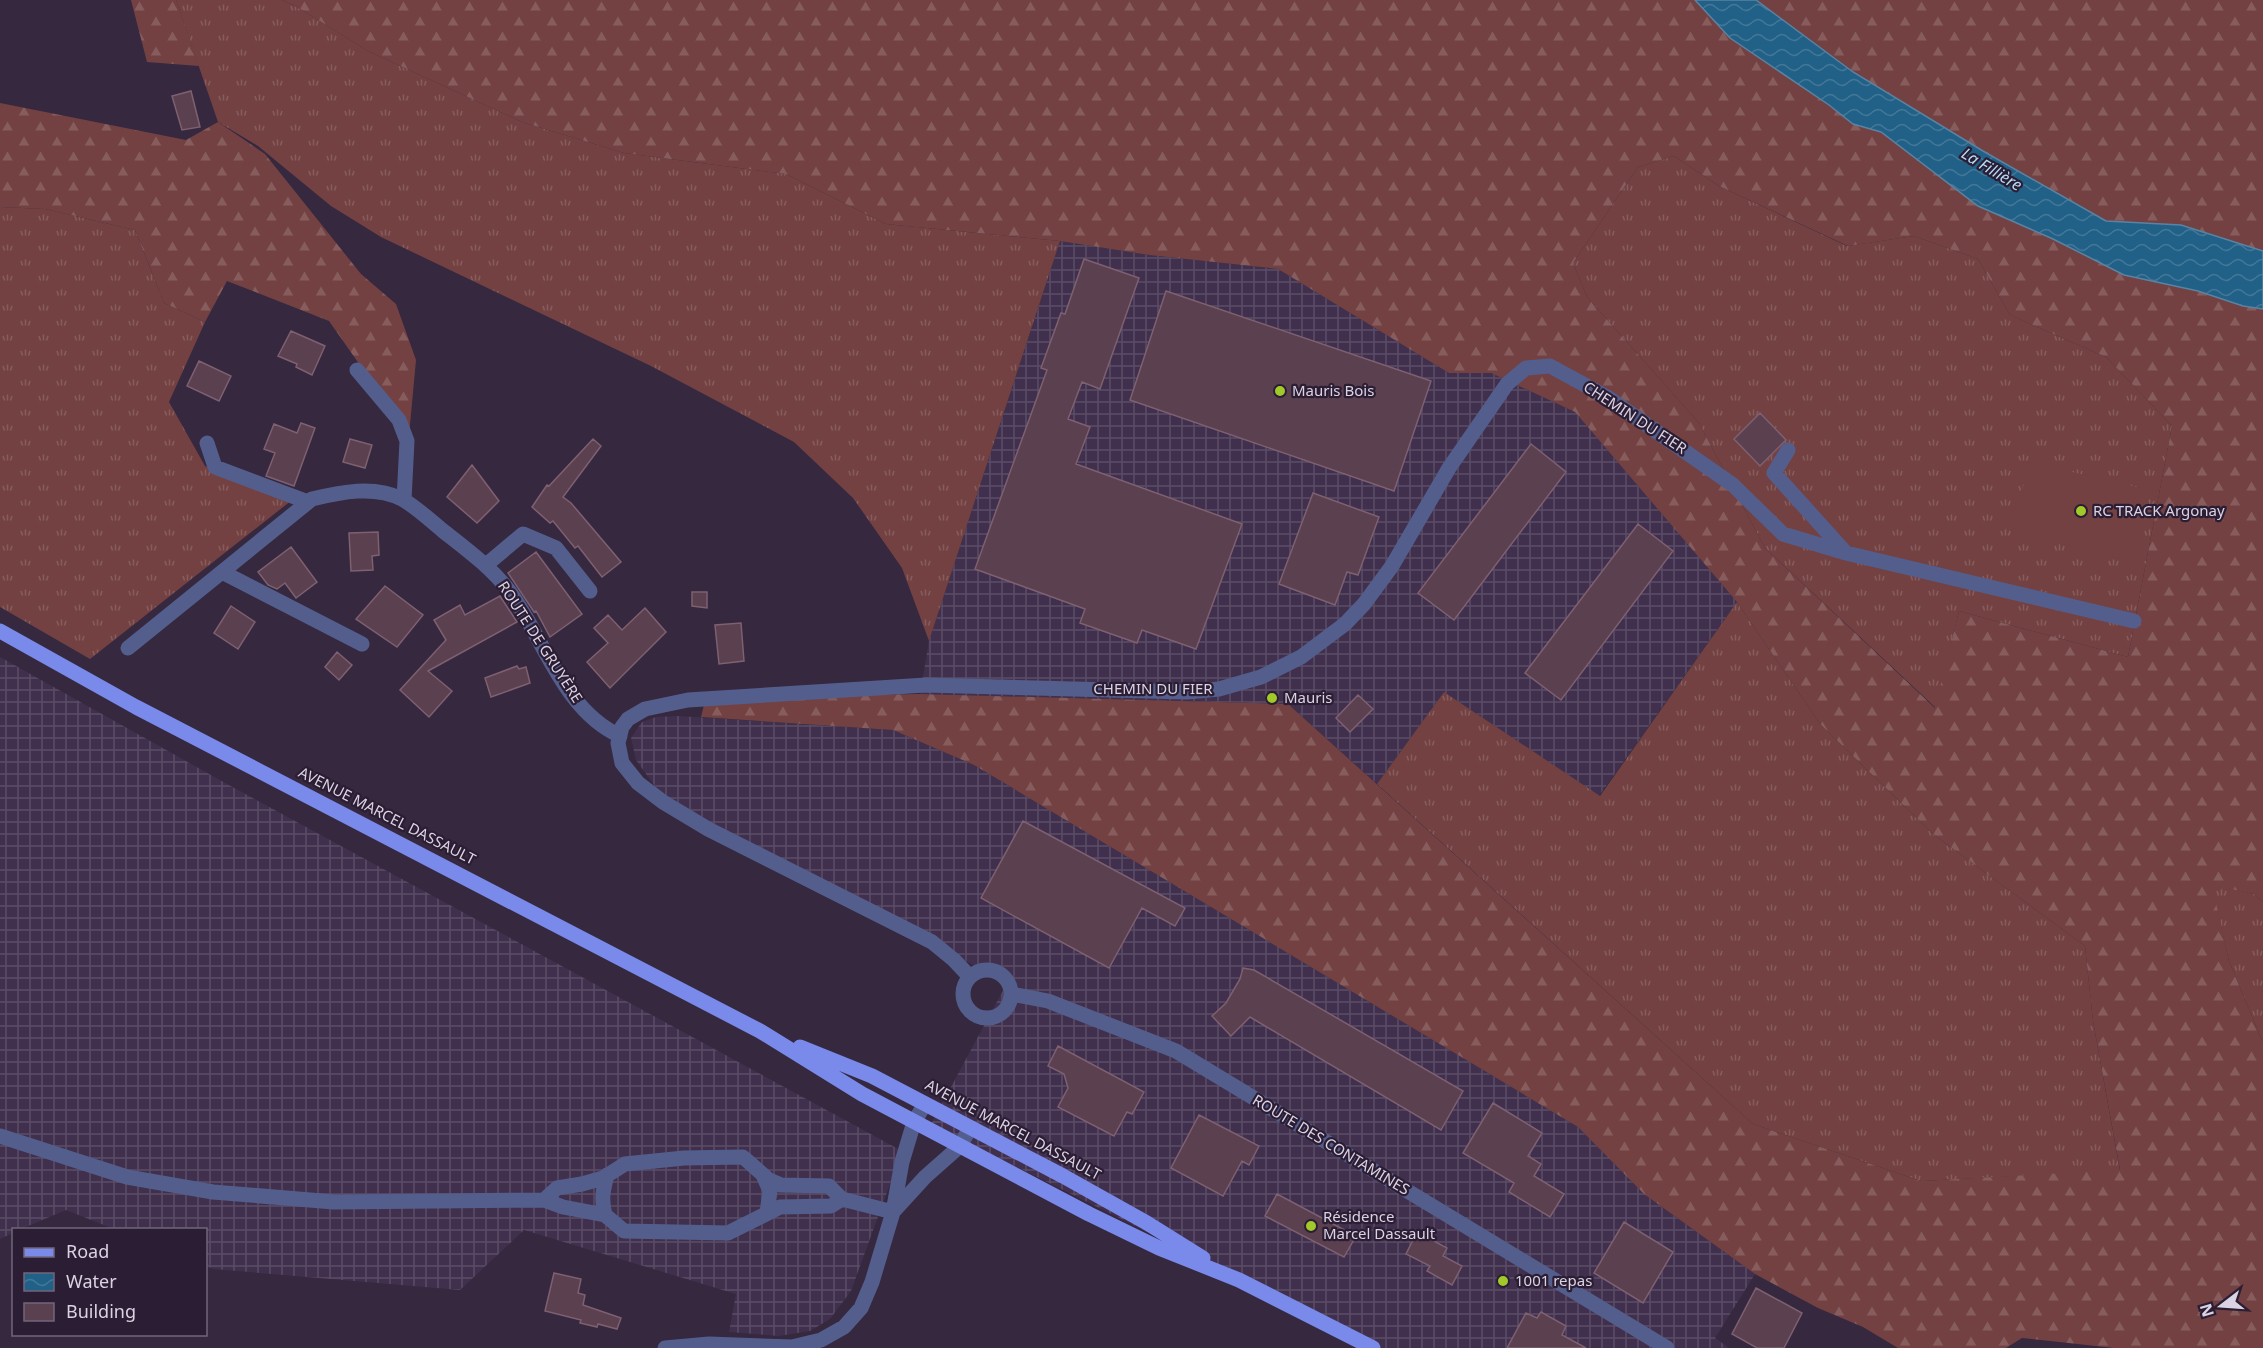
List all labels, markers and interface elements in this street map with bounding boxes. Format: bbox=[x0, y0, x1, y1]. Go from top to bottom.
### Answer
water label: La Fillière bbox=[1958, 142, 2026, 196]
street label: CHEMIN DU FIER bbox=[1580, 376, 1692, 458]
place label: Mauris Bois bbox=[1292, 380, 1374, 400]
marker: Mauris Bois bbox=[1273, 384, 1287, 398]
place label: RC TRACK Argonay bbox=[2093, 500, 2225, 520]
marker: RC TRACK Argonay bbox=[2074, 504, 2088, 518]
street label: ROUTE DE GRUYÈRE bbox=[494, 577, 588, 706]
street label: CHEMIN DU FIER bbox=[1093, 678, 1213, 698]
place label: Mauris bbox=[1284, 687, 1333, 707]
marker: Mauris bbox=[1265, 691, 1279, 705]
street label: AVENUE MARCEL DASSAULT bbox=[296, 762, 480, 869]
street label: AVENUE MARCEL DASSAULT bbox=[922, 1074, 1105, 1184]
street label: ROUTE DES CONTAMINES bbox=[1249, 1089, 1414, 1199]
place label: Résidence Marcel Dassault bbox=[1323, 1206, 1436, 1243]
marker: Résidence Marcel Dassault bbox=[1304, 1219, 1318, 1233]
legend bbox=[12, 1228, 207, 1336]
text: Road bbox=[66, 1239, 109, 1263]
text: Water bbox=[66, 1269, 117, 1293]
place label: 1001 repas bbox=[1515, 1270, 1592, 1290]
marker: 1001 repas bbox=[1496, 1274, 1510, 1288]
north arrow bbox=[2191, 1276, 2251, 1336]
text: Building bbox=[66, 1299, 136, 1323]
text: N bbox=[2194, 1301, 2219, 1320]

